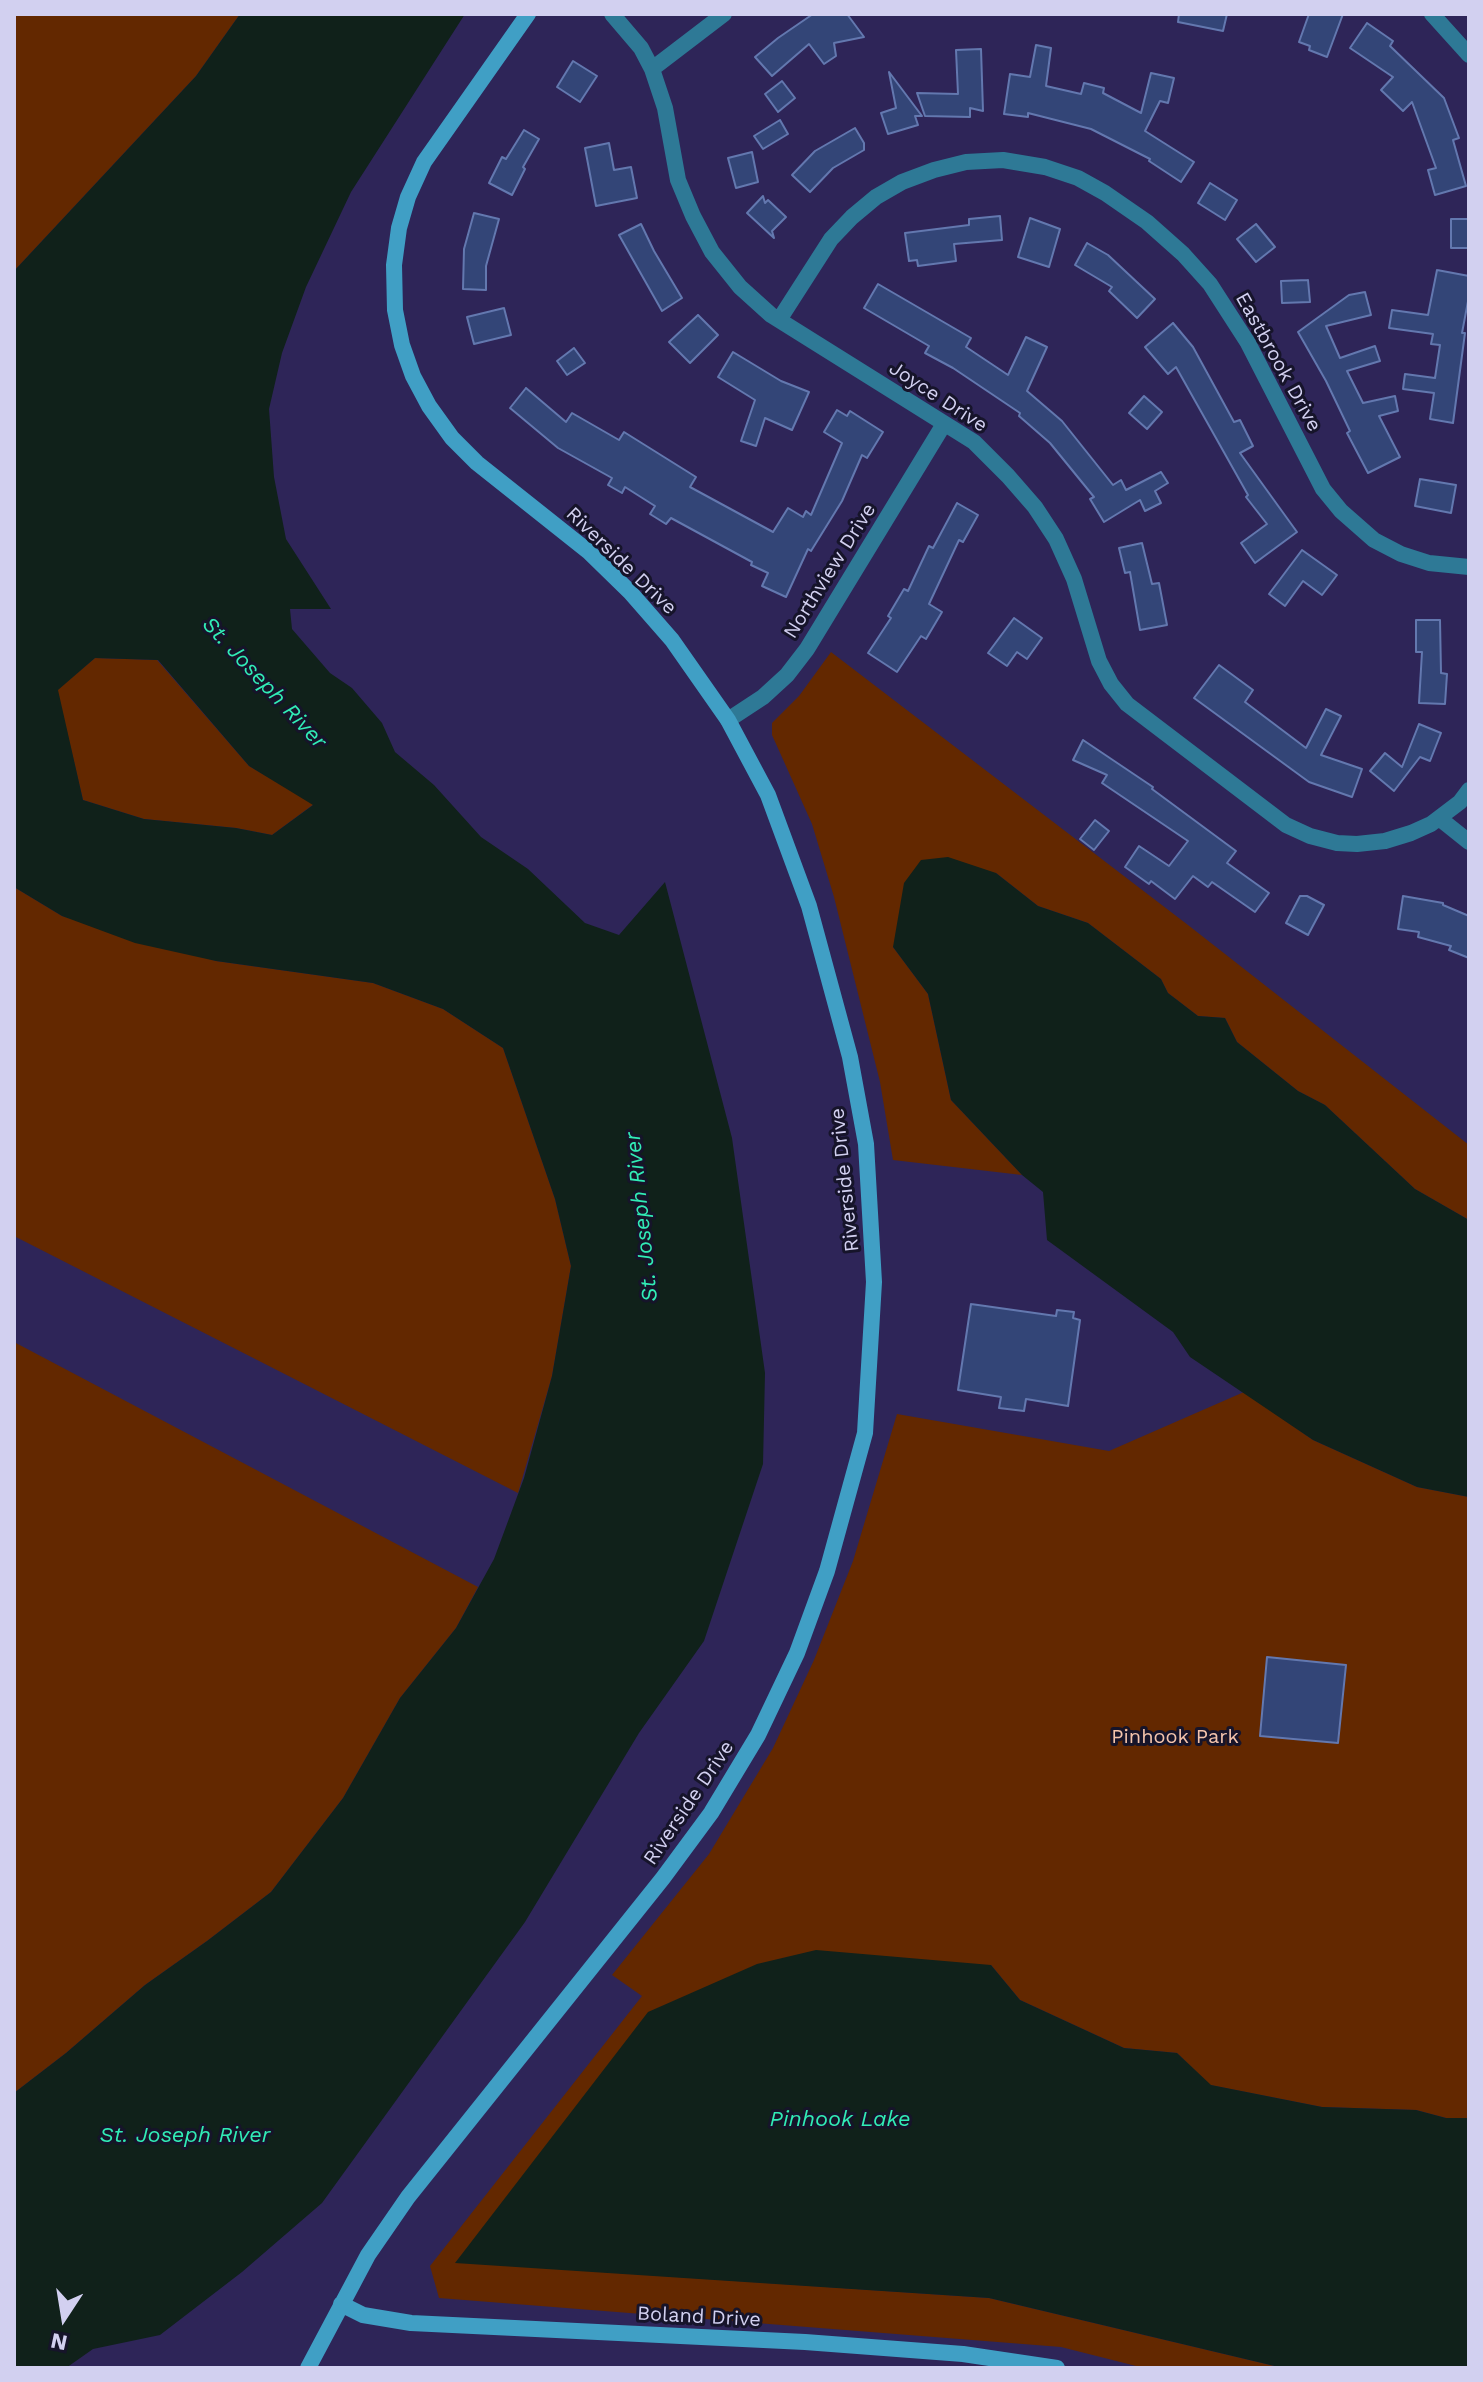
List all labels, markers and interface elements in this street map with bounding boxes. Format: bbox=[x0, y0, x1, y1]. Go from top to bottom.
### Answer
street label: Eastbrook Drive bbox=[1230, 288, 1326, 436]
street label: Joyce Drive bbox=[884, 356, 992, 438]
street label: Northview Drive bbox=[779, 499, 881, 643]
street label: Riverside Drive bbox=[561, 502, 681, 620]
water label: St. Joseph River bbox=[196, 612, 332, 754]
street label: Riverside Drive bbox=[826, 1107, 864, 1253]
water label: St. Joseph River bbox=[620, 1131, 664, 1303]
park label: Pinhook Park bbox=[1111, 1725, 1239, 1749]
street label: Riverside Drive bbox=[639, 1736, 739, 1870]
water label: Pinhook Lake bbox=[769, 2107, 911, 2133]
water label: St. Joseph River bbox=[100, 2123, 270, 2149]
north arrow bbox=[24, 2278, 104, 2358]
street label: Boland Drive bbox=[636, 2302, 762, 2332]
text: N bbox=[48, 2328, 69, 2356]

